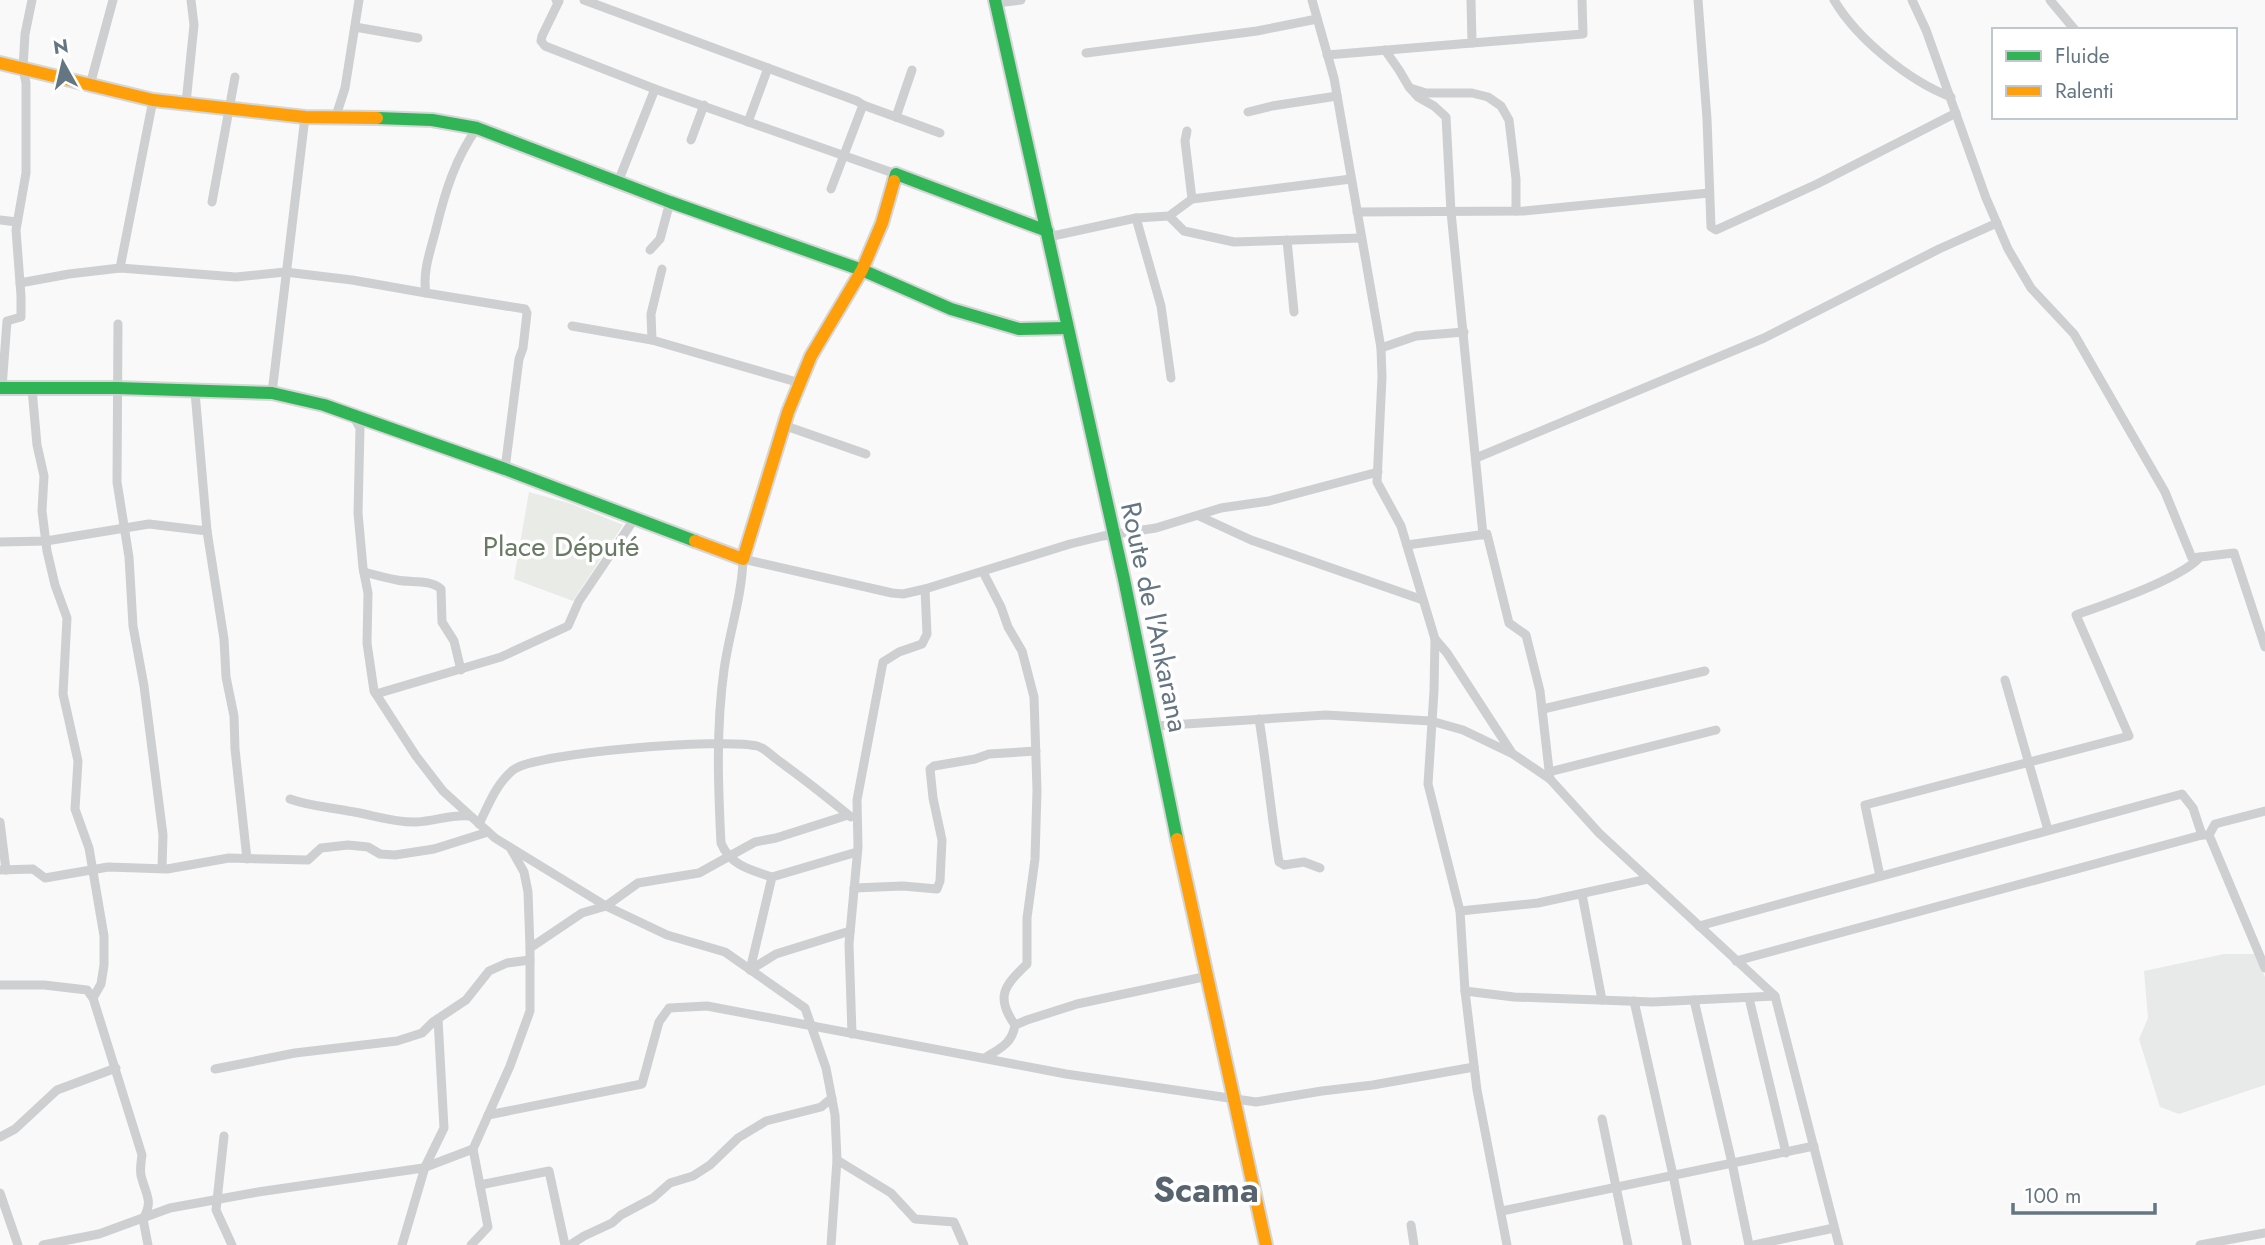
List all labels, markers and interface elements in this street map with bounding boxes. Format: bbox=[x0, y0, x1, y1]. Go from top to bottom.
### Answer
north arrow bbox=[28, 28, 98, 98]
legend bbox=[1992, 28, 2237, 119]
text: N bbox=[51, 32, 70, 61]
text: Fluide bbox=[2055, 41, 2110, 71]
text: Ralenti bbox=[2055, 76, 2114, 106]
street label: Route de l'Ankarana bbox=[1110, 498, 1199, 736]
park label: Place Député bbox=[483, 526, 639, 567]
district label: Scama bbox=[1153, 1165, 1259, 1215]
scale bar bbox=[2013, 1172, 2155, 1216]
text: 100 m bbox=[2024, 1181, 2081, 1211]

